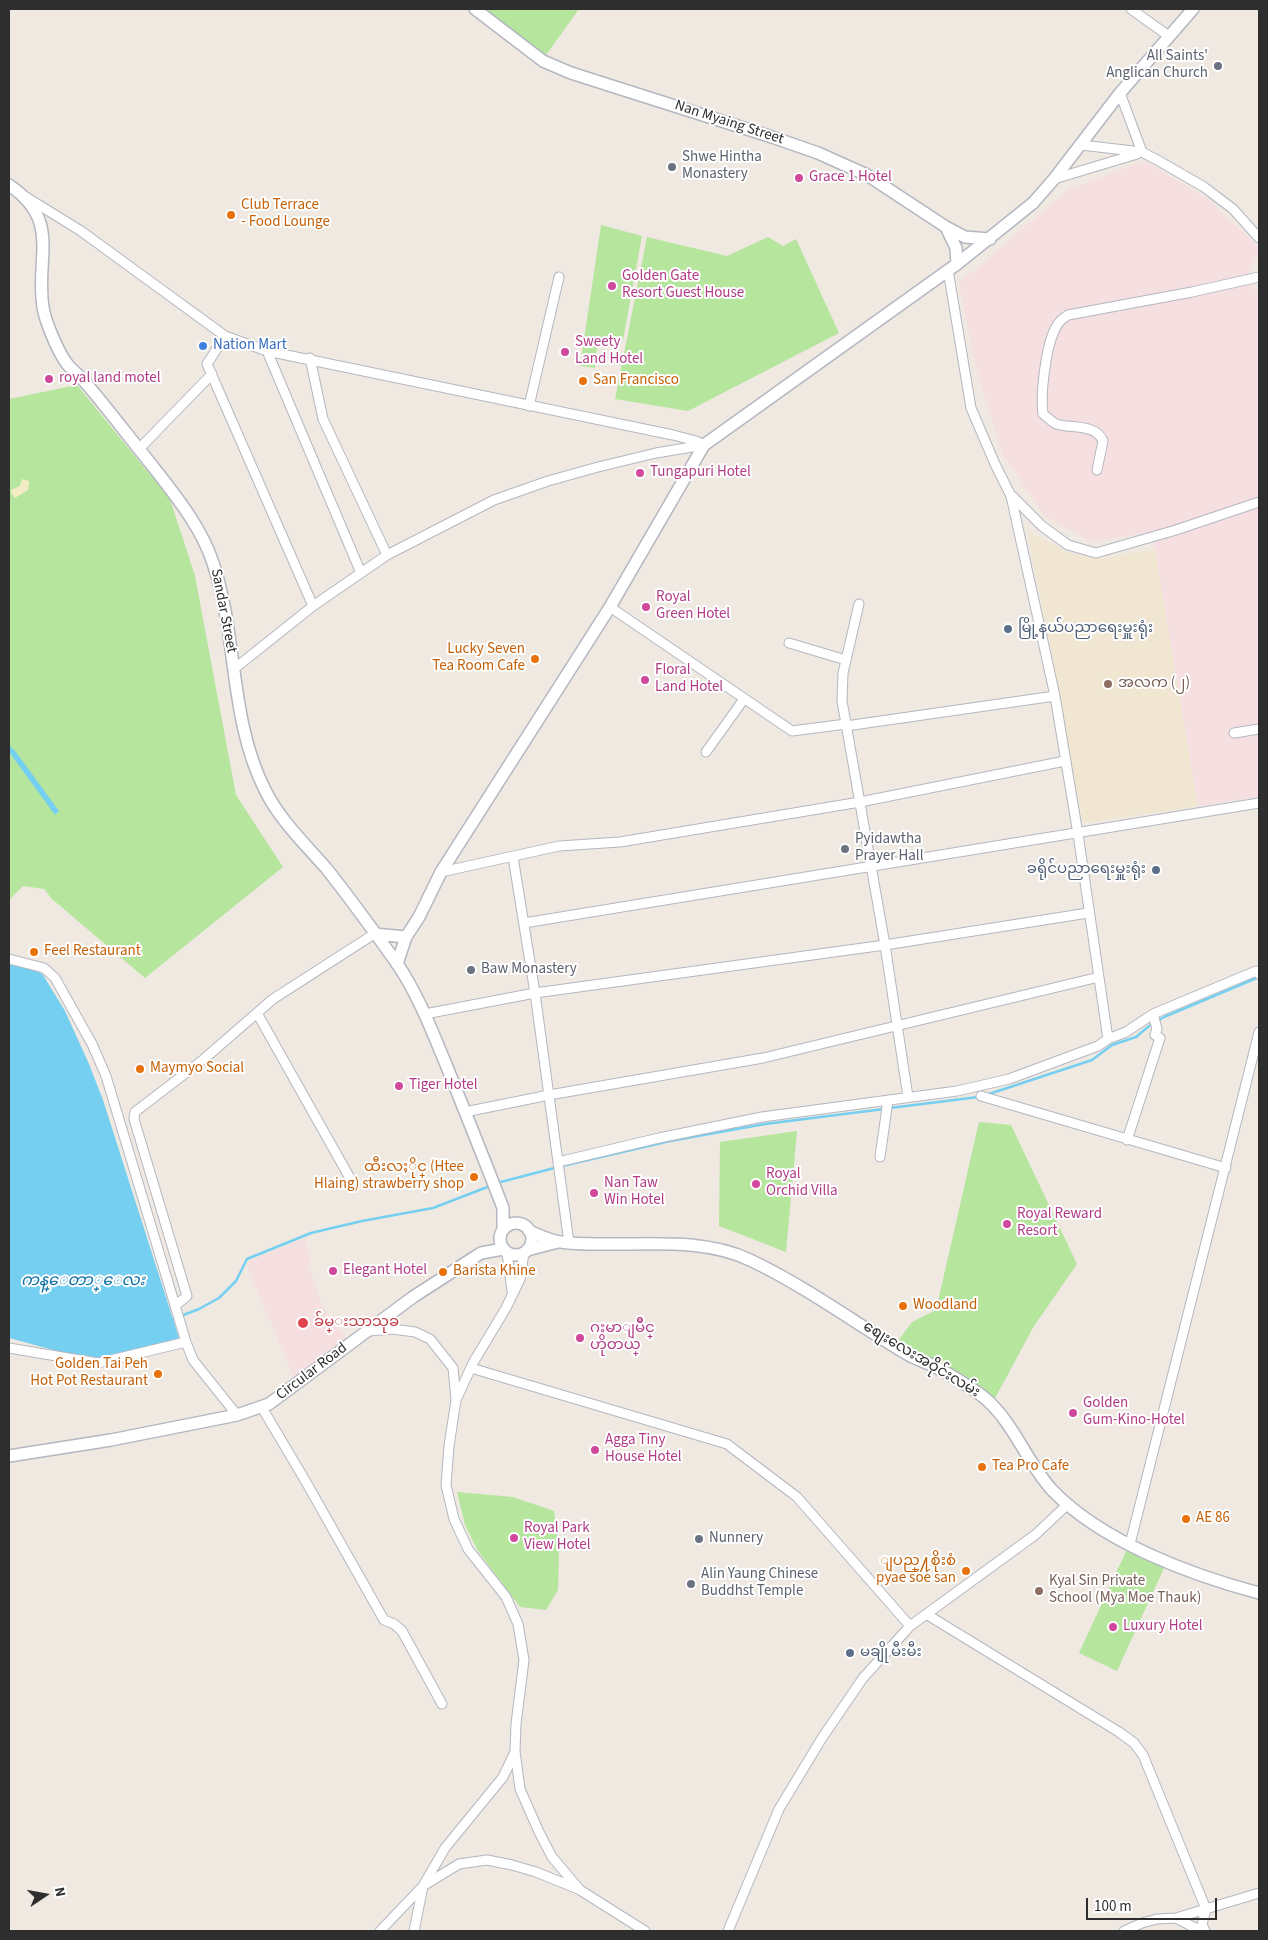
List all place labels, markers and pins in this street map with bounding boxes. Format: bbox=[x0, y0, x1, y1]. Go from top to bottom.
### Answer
place label: All Saints' Anglican Church bbox=[1106, 48, 1208, 83]
marker: All Saints' Anglican Church bbox=[1212, 60, 1224, 72]
place label: Shwe Hintha Monastery bbox=[682, 149, 762, 184]
marker: Shwe Hintha Monastery bbox=[666, 161, 678, 173]
place label: Grace 1 Hotel bbox=[809, 169, 892, 187]
marker: Grace 1 Hotel bbox=[793, 172, 805, 184]
place label: Club Terrace - Food Lounge bbox=[241, 197, 330, 232]
marker: Club Terrace - Food Lounge bbox=[225, 209, 237, 221]
place label: Golden Gate Resort Guest House bbox=[622, 268, 744, 303]
marker: Golden Gate Resort Guest House bbox=[606, 280, 618, 292]
place label: Sweety Land Hotel bbox=[575, 334, 643, 369]
place label: Nation Mart bbox=[213, 337, 287, 355]
marker: Nation Mart bbox=[197, 340, 209, 352]
marker: Sweety Land Hotel bbox=[559, 346, 571, 358]
place label: royal land motel bbox=[59, 370, 161, 388]
place label: San Francisco bbox=[593, 372, 679, 390]
marker: royal land motel bbox=[43, 373, 55, 385]
marker: San Francisco bbox=[577, 375, 589, 387]
place label: Tungapuri Hotel bbox=[650, 464, 751, 482]
marker: Tungapuri Hotel bbox=[634, 467, 646, 479]
place label: Royal Green Hotel bbox=[656, 589, 730, 624]
marker: Royal Green Hotel bbox=[640, 601, 652, 613]
place label: မြို့နယ်ပညာရေးမှူးရုံး bbox=[1018, 620, 1153, 638]
marker: မြို့နယ်ပညာရေးမှူးရုံး bbox=[1002, 623, 1014, 635]
place label: Lucky Seven Tea Room Cafe bbox=[432, 641, 525, 676]
marker: Lucky Seven Tea Room Cafe bbox=[529, 653, 541, 665]
place label: Floral Land Hotel bbox=[655, 662, 723, 697]
marker: Floral Land Hotel bbox=[639, 674, 651, 686]
place label: အလက (၂) bbox=[1118, 675, 1190, 693]
marker: အလက (၂) bbox=[1102, 678, 1114, 690]
place label: Pyidawtha Prayer Hall bbox=[855, 831, 923, 866]
marker: Pyidawtha Prayer Hall bbox=[839, 843, 851, 855]
place label: ခရိုင်ပညာရေးမှူးရုံး bbox=[1027, 861, 1146, 879]
marker: ခရိုင်ပညာရေးမှူးရုံး bbox=[1150, 864, 1162, 876]
place label: Feel Restaurant bbox=[44, 943, 141, 961]
marker: Feel Restaurant bbox=[28, 946, 40, 958]
place label: Baw Monastery bbox=[481, 961, 577, 979]
marker: Baw Monastery bbox=[465, 964, 477, 976]
place label: Maymyo Social bbox=[150, 1060, 244, 1078]
marker: Maymyo Social bbox=[134, 1063, 146, 1075]
place label: Tiger Hotel bbox=[409, 1077, 478, 1095]
marker: Tiger Hotel bbox=[393, 1080, 405, 1092]
place label: ထီးလႈိုင္ (Htee Hlaing) strawberry shop bbox=[314, 1159, 464, 1194]
place label: Royal Orchid Villa bbox=[766, 1166, 838, 1201]
marker: ထီးလႈိုင္ (Htee Hlaing) strawberry shop bbox=[468, 1171, 480, 1183]
place label: Nan Taw Win Hotel bbox=[604, 1175, 664, 1210]
marker: Royal Orchid Villa bbox=[750, 1178, 762, 1190]
marker: Nan Taw Win Hotel bbox=[588, 1187, 600, 1199]
place label: Royal Reward Resort bbox=[1017, 1206, 1102, 1241]
marker: Royal Reward Resort bbox=[1001, 1218, 1013, 1230]
place label: Elegant Hotel bbox=[343, 1262, 427, 1280]
place label: Barista Khine bbox=[453, 1263, 536, 1281]
marker: Elegant Hotel bbox=[327, 1265, 339, 1277]
marker: Barista Khine bbox=[437, 1266, 449, 1278]
place label: Woodland bbox=[913, 1297, 977, 1315]
marker: Woodland bbox=[897, 1300, 909, 1312]
place label: ခ်မ္းသာသုခ bbox=[314, 1314, 399, 1332]
marker: ခ်မ္းသာသုခ bbox=[296, 1316, 310, 1330]
place label: ဂႏမာျမိဳင္ ဟိုတယ္ bbox=[590, 1320, 655, 1355]
marker: ဂႏမာျမိဳင္ ဟိုတယ္ bbox=[574, 1332, 586, 1344]
place label: Golden Tai Peh Hot Pot Restaurant bbox=[30, 1356, 148, 1391]
marker: Golden Tai Peh Hot Pot Restaurant bbox=[152, 1368, 164, 1380]
place label: Golden Gum-Kino-Hotel bbox=[1083, 1395, 1185, 1430]
marker: Golden Gum-Kino-Hotel bbox=[1067, 1407, 1079, 1419]
place label: Agga Tiny House Hotel bbox=[605, 1432, 682, 1467]
marker: Agga Tiny House Hotel bbox=[589, 1444, 601, 1456]
place label: Tea Pro Cafe bbox=[992, 1458, 1069, 1476]
marker: Tea Pro Cafe bbox=[976, 1461, 988, 1473]
place label: AE 86 bbox=[1196, 1510, 1230, 1528]
marker: AE 86 bbox=[1180, 1513, 1192, 1525]
place label: Royal Park View Hotel bbox=[524, 1520, 590, 1555]
place label: Nunnery bbox=[709, 1530, 763, 1548]
marker: Royal Park View Hotel bbox=[508, 1532, 520, 1544]
marker: Nunnery bbox=[693, 1533, 705, 1545]
place label: ျပည္႔စိုးစံ pyae soe san bbox=[876, 1553, 956, 1588]
marker: ျပည္႔စိုးစံ pyae soe san bbox=[960, 1565, 972, 1577]
place label: Alin Yaung Chinese Buddhst Temple bbox=[701, 1566, 818, 1601]
place label: Kyal Sin Private School (Mya Moe Thauk) bbox=[1049, 1573, 1201, 1608]
marker: Alin Yaung Chinese Buddhst Temple bbox=[685, 1578, 697, 1590]
marker: Kyal Sin Private School (Mya Moe Thauk) bbox=[1033, 1585, 1045, 1597]
place label: Luxury Hotel bbox=[1123, 1618, 1203, 1636]
marker: Luxury Hotel bbox=[1107, 1621, 1119, 1633]
place label: မချို မီးမီး bbox=[860, 1644, 922, 1662]
marker: မချို မီးမီး bbox=[844, 1647, 856, 1659]

